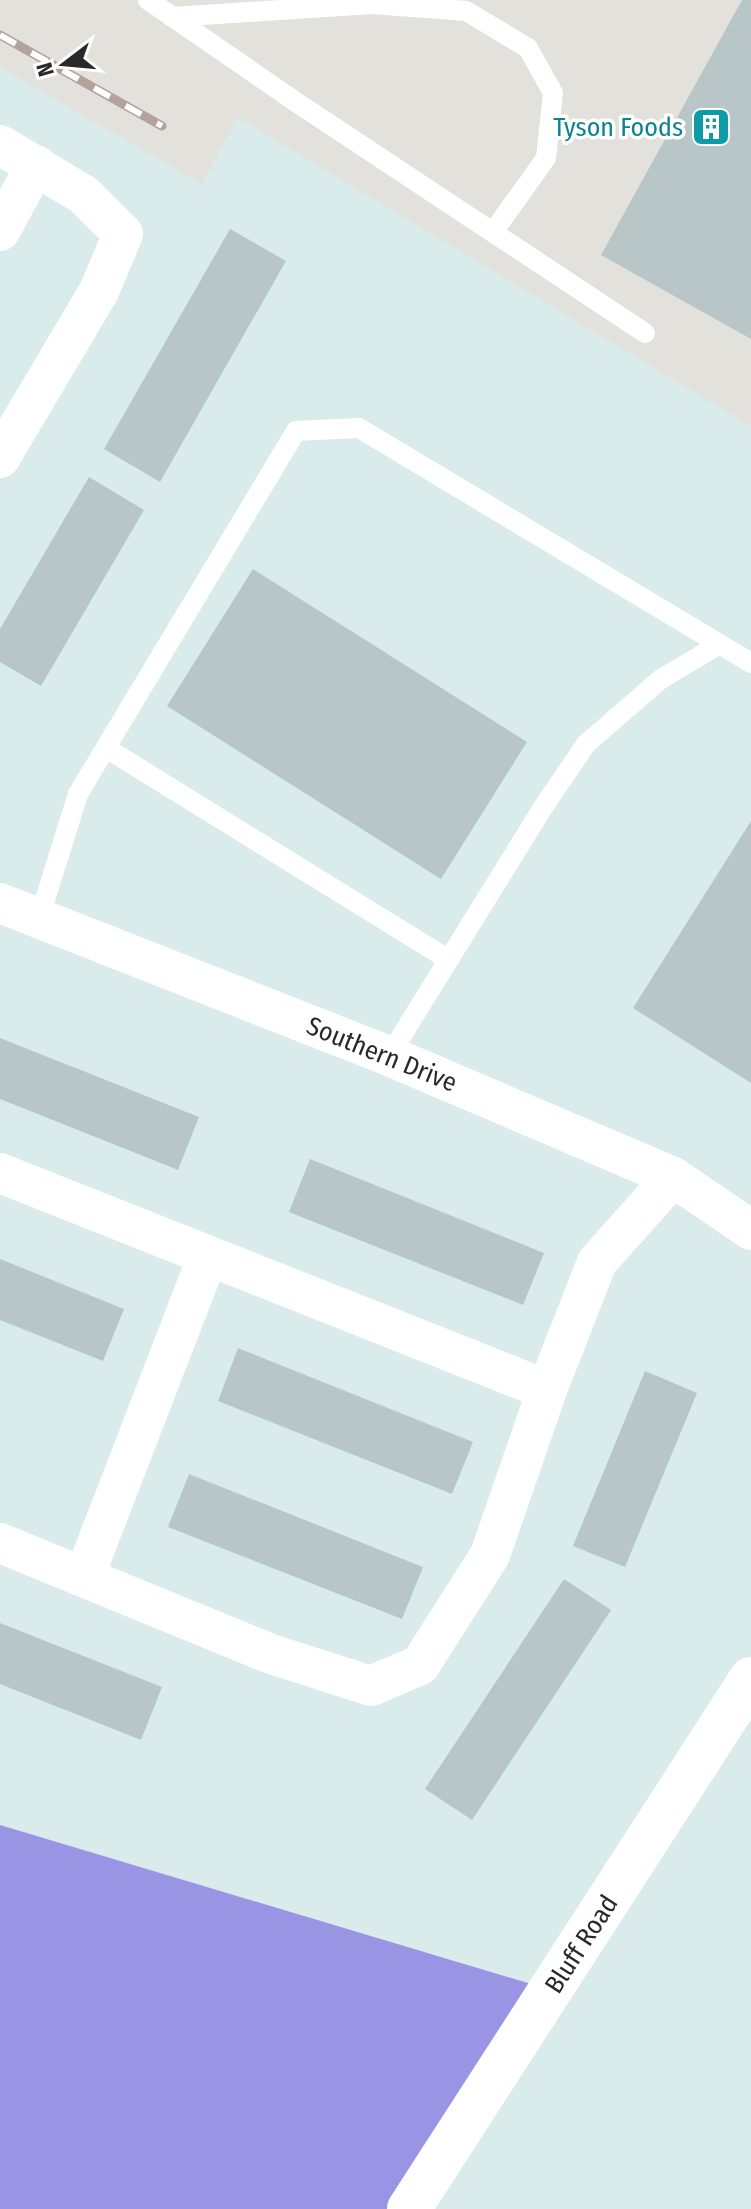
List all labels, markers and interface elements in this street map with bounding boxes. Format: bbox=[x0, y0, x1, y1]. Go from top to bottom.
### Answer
north arrow bbox=[24, 24, 104, 104]
text: N bbox=[30, 59, 60, 79]
building icon: Tyson Foods bbox=[690, 106, 732, 148]
place label: Tyson Foods bbox=[553, 112, 683, 143]
street label: Southern Drive bbox=[302, 1010, 461, 1099]
street label: Bluff Road bbox=[538, 1889, 625, 1999]

